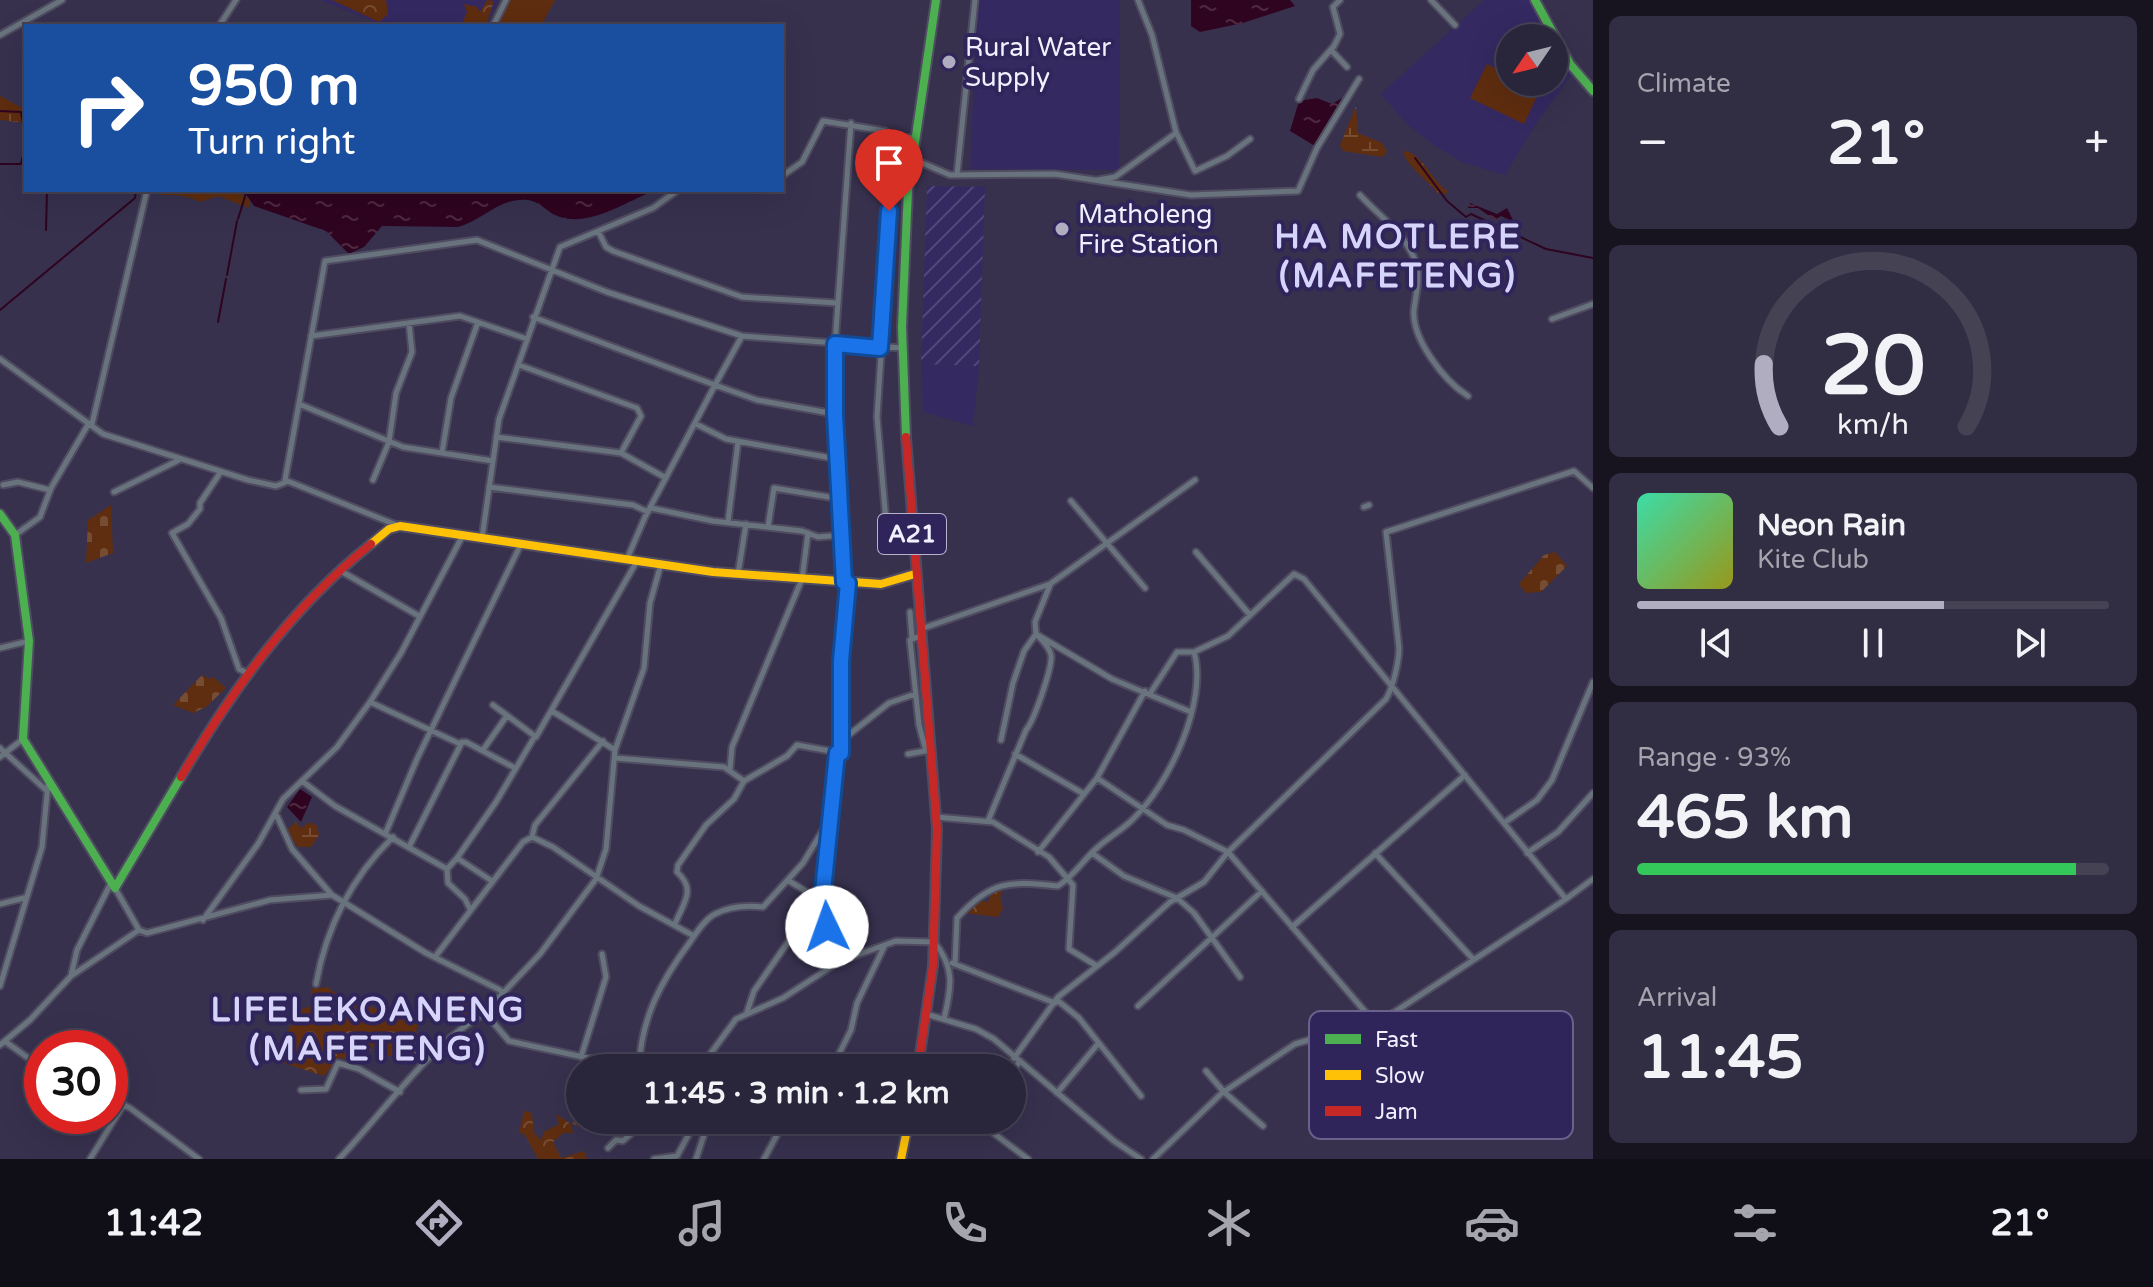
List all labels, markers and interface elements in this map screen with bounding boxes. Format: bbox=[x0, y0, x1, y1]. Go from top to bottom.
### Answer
north arrow bbox=[1496, 24, 1568, 96]
map controls bbox=[1496, 24, 1568, 96]
place label: Rural Water Supply bbox=[965, 32, 1111, 93]
text: 950 m bbox=[188, 53, 359, 120]
marker: Rural Water Supply bbox=[940, 53, 958, 71]
icon: right bbox=[56, 56, 160, 160]
text: Climate bbox=[1637, 68, 1731, 99]
text: 21° bbox=[1827, 108, 1925, 180]
text: − bbox=[1637, 117, 1668, 170]
text: + bbox=[2084, 117, 2109, 170]
text: Turn right bbox=[188, 121, 355, 164]
pin bbox=[855, 129, 923, 211]
icon: arrive bbox=[867, 141, 911, 185]
place label: Matholeng Fire Station bbox=[1078, 199, 1219, 260]
district label: HA MOTLERE (MAFETENG) bbox=[1274, 217, 1522, 297]
marker: Matholeng Fire Station bbox=[1053, 220, 1071, 238]
text: 20 bbox=[1821, 316, 1925, 416]
text: km/h bbox=[1837, 408, 1909, 442]
text: Neon Rain bbox=[1757, 507, 1906, 544]
road number: A21 bbox=[878, 514, 946, 554]
text: Kite Club bbox=[1757, 544, 1869, 575]
icon: previous bbox=[1694, 621, 1738, 665]
icon: pause bbox=[1851, 621, 1895, 665]
icon: next bbox=[2008, 621, 2052, 665]
text: Range · 93% bbox=[1637, 742, 1791, 773]
text: 465 km bbox=[1637, 782, 1853, 854]
position arrow bbox=[785, 885, 869, 969]
text: Arrival bbox=[1637, 982, 1717, 1013]
district label: LIFELEKOANENG (MAFETENG) bbox=[210, 990, 526, 1070]
legend bbox=[1309, 1011, 1573, 1139]
text: 11:45 bbox=[1637, 1022, 1803, 1094]
text: Fast bbox=[1375, 1027, 1418, 1053]
speed limit sign: 30 bbox=[24, 1030, 128, 1134]
text: Slow bbox=[1375, 1063, 1425, 1089]
text: 11:45 · 3 min · 1.2 km bbox=[642, 1075, 950, 1112]
text: Jam bbox=[1375, 1099, 1418, 1125]
icon: directions bbox=[411, 1195, 467, 1251]
icon: music bbox=[674, 1195, 730, 1251]
icon: phone bbox=[937, 1195, 993, 1251]
icon: climate bbox=[1201, 1195, 1257, 1251]
icon: car bbox=[1464, 1195, 1520, 1251]
icon: filters bbox=[1727, 1195, 1783, 1251]
text: 11:42 bbox=[104, 1202, 203, 1245]
text: 21° bbox=[1991, 1202, 2049, 1245]

